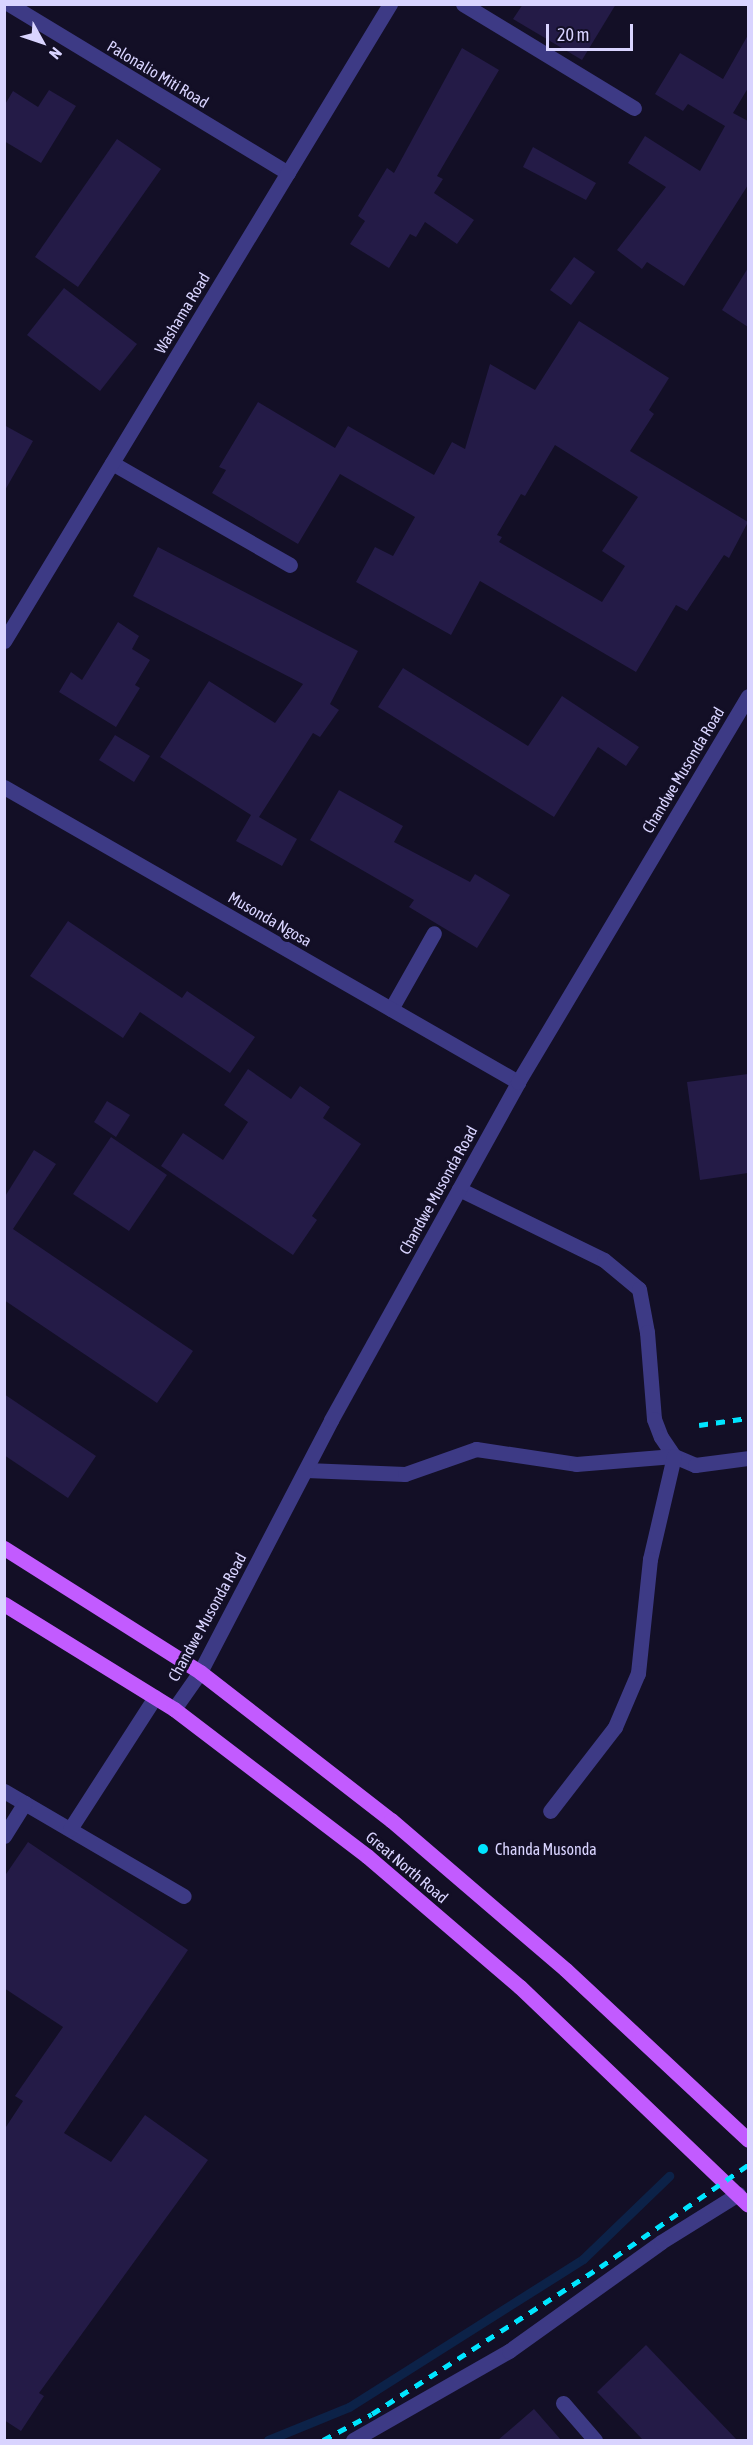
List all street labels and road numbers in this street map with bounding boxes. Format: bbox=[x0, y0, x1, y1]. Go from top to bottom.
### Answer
street label: Palonalio Miti Road bbox=[104, 36, 212, 112]
street label: Washama Road bbox=[150, 269, 214, 357]
street label: Chandwe Musonda Road bbox=[638, 703, 728, 837]
street label: Musonda Ngosa bbox=[225, 887, 315, 951]
street label: Chandwe Musonda Road bbox=[395, 1122, 481, 1258]
street label: Chandwe Musonda Road bbox=[164, 1549, 250, 1685]
street label: Great North Road bbox=[362, 1827, 452, 1907]

